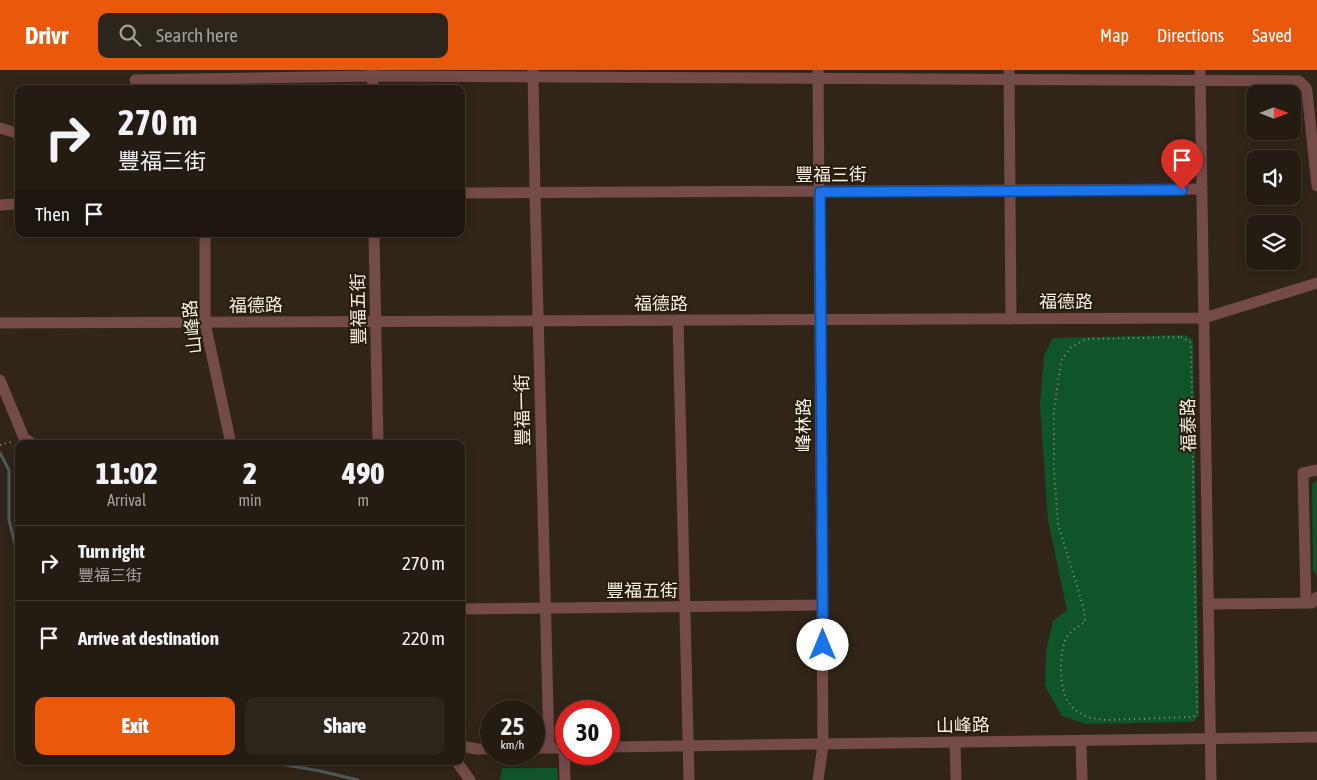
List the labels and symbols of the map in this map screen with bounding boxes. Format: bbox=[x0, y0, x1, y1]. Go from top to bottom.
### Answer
north arrow bbox=[1246, 85, 1301, 140]
pin bbox=[1161, 139, 1203, 190]
street label: 豐福三街 bbox=[795, 164, 867, 185]
street label: 豐福五街 bbox=[347, 273, 369, 345]
street label: 福德路 bbox=[1039, 291, 1093, 312]
street label: 福德路 bbox=[634, 293, 688, 314]
street label: 福德路 bbox=[229, 294, 283, 316]
street label: 山峰路 bbox=[179, 299, 205, 355]
street label: 豐福一街 bbox=[511, 374, 533, 446]
street label: 峰林路 bbox=[793, 398, 814, 452]
street label: 福泰路 bbox=[1177, 398, 1199, 452]
street label: 豐福五街 bbox=[606, 580, 678, 601]
position arrow bbox=[796, 618, 848, 670]
speed limit sign: 30 bbox=[555, 700, 620, 765]
street label: 山峰路 bbox=[936, 714, 990, 736]

